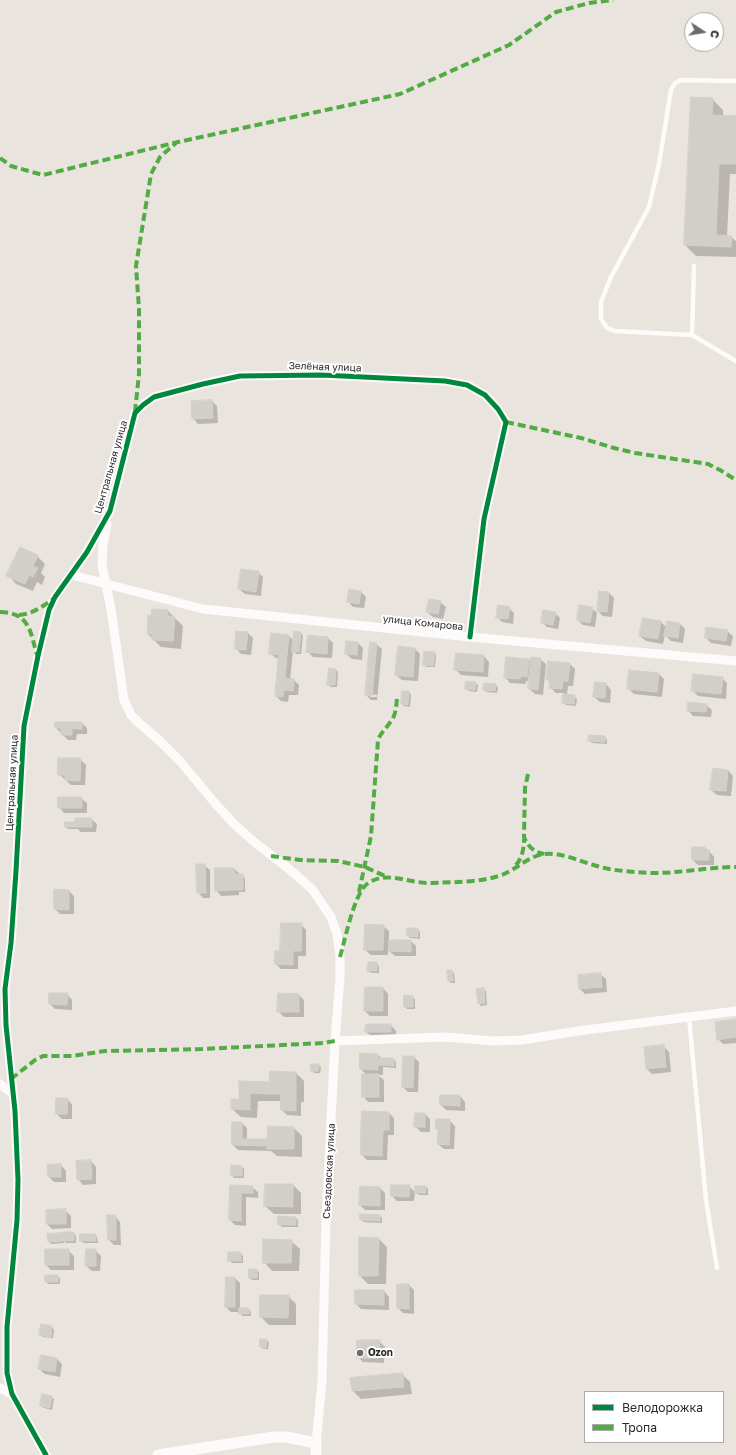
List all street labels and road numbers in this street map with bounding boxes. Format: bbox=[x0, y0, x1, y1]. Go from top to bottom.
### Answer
street label: Зелёная улица bbox=[288, 360, 362, 374]
street label: Центральная улица bbox=[92, 419, 130, 515]
street label: улица Комарова bbox=[382, 613, 464, 633]
street label: Центральная улица bbox=[3, 735, 21, 831]
street label: Съездовская улица bbox=[320, 1123, 338, 1219]

